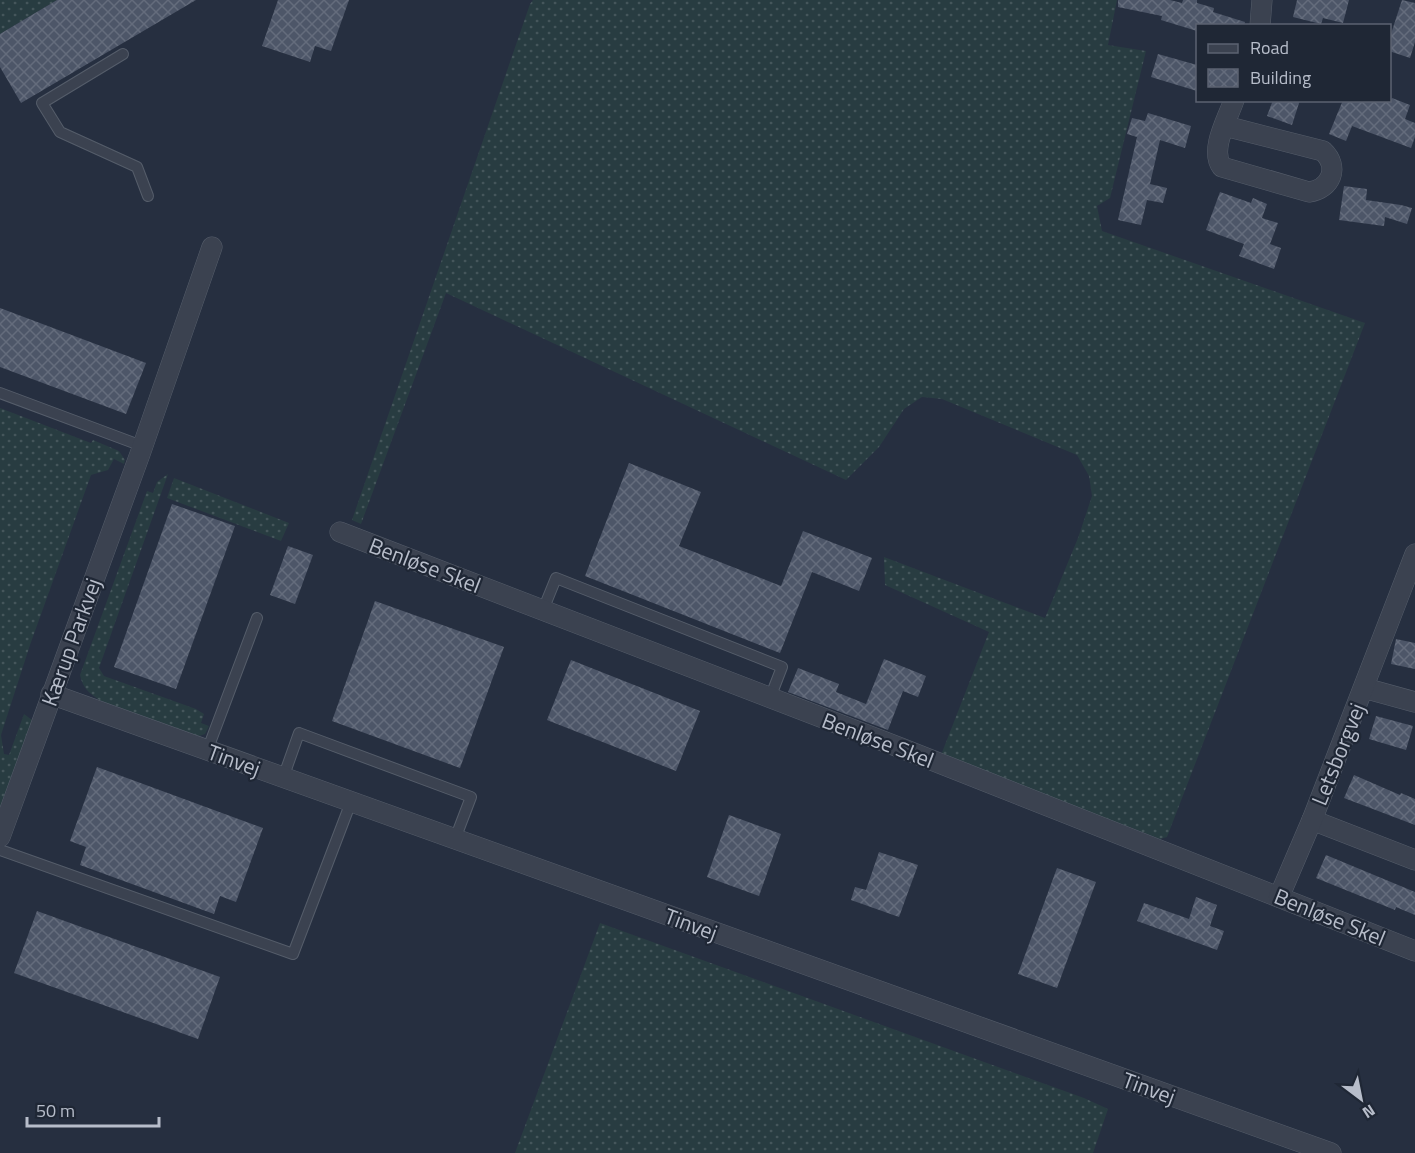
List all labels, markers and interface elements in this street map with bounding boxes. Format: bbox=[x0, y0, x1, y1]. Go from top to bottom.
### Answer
legend bbox=[1196, 24, 1391, 102]
text: Road bbox=[1250, 34, 1289, 61]
text: Building bbox=[1250, 64, 1311, 91]
street label: Benløse Skel bbox=[364, 528, 486, 602]
street label: Kærup Parkvej bbox=[32, 573, 110, 711]
street label: Letsborgvej bbox=[1302, 698, 1374, 810]
street label: Benløse Skel bbox=[817, 703, 939, 777]
street label: Tinvej bbox=[203, 735, 265, 785]
street label: Benløse Skel bbox=[1269, 879, 1391, 955]
street label: Tinvej bbox=[660, 899, 722, 949]
street label: Tinvej bbox=[1118, 1063, 1180, 1113]
north arrow bbox=[1331, 1069, 1391, 1129]
scale bar bbox=[27, 1090, 159, 1128]
text: 50 m bbox=[36, 1097, 75, 1124]
text: N bbox=[1358, 1099, 1380, 1125]

